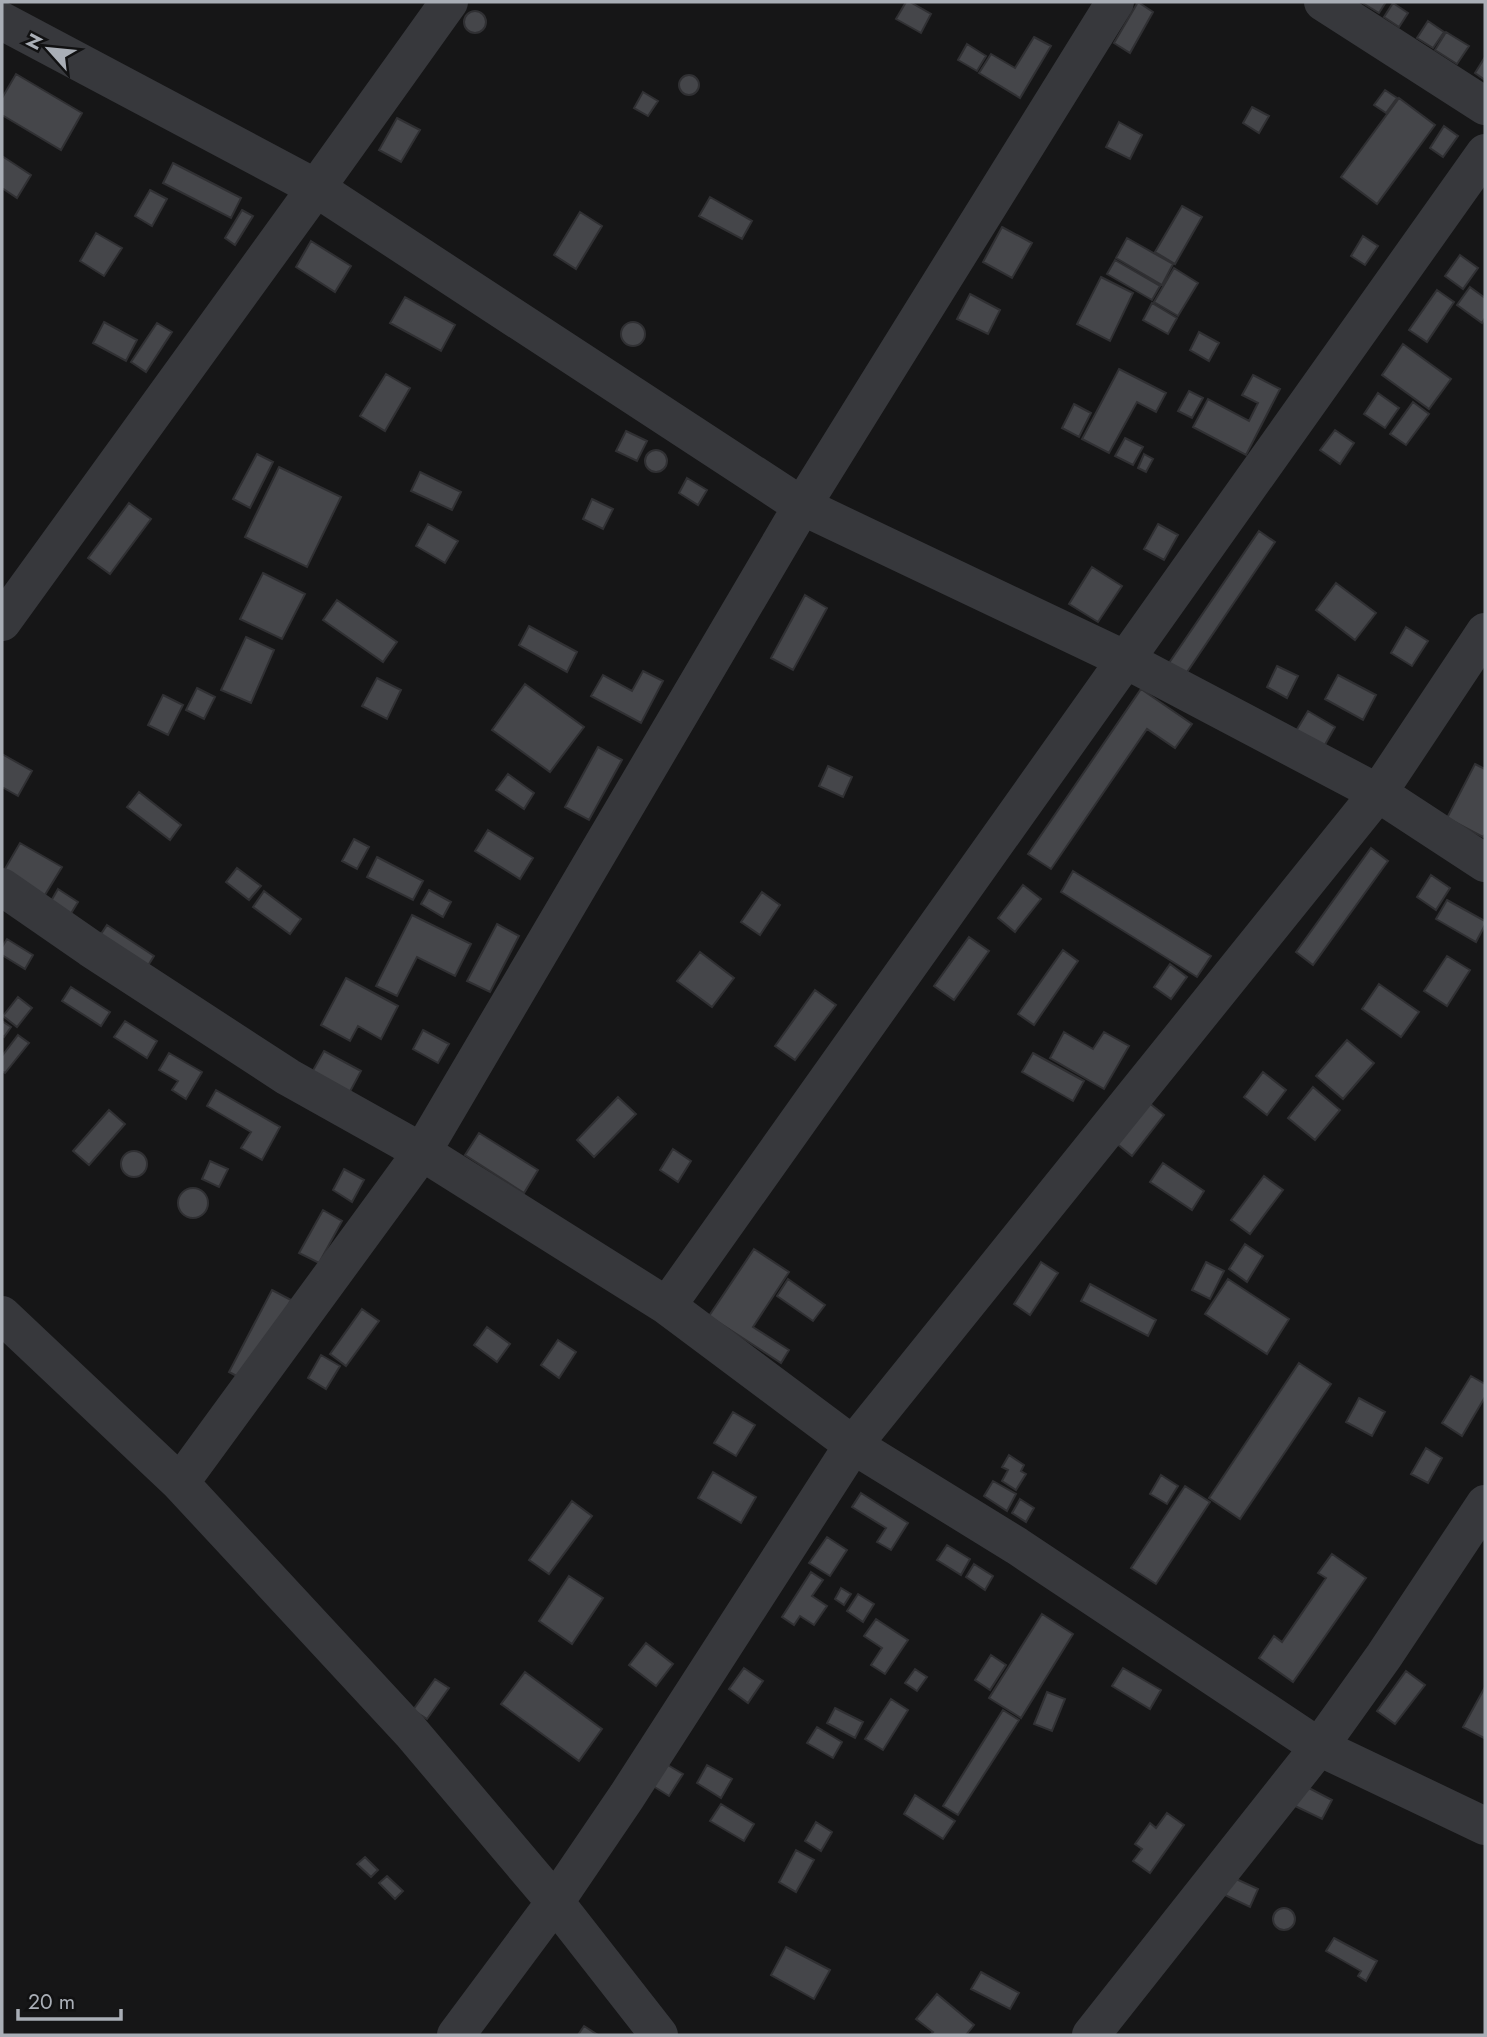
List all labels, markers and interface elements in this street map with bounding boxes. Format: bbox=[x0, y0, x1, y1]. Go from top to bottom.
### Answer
north arrow bbox=[14, 14, 84, 84]
text: N bbox=[19, 29, 50, 54]
scale bar bbox=[18, 1978, 121, 2022]
text: 20 m bbox=[28, 1987, 75, 2017]

